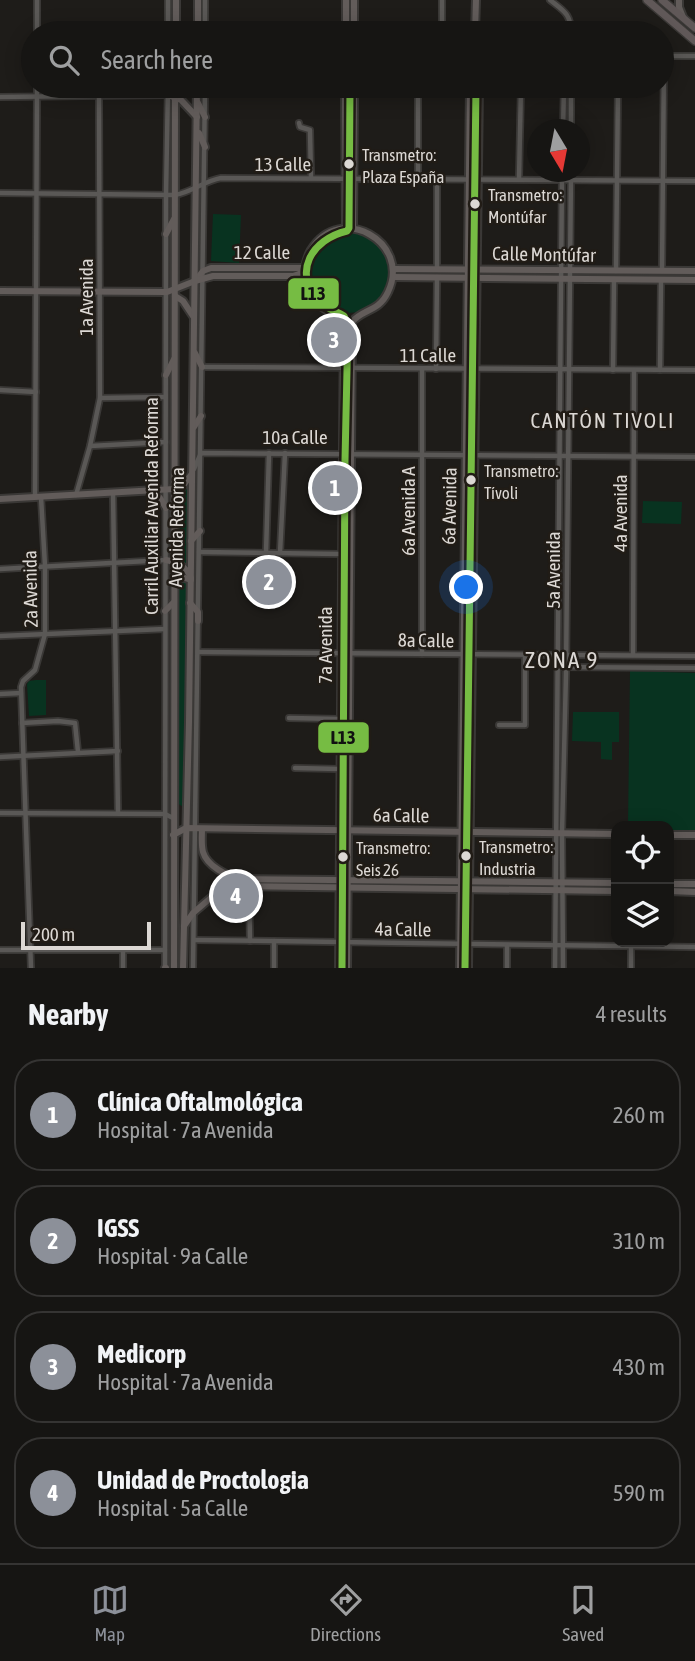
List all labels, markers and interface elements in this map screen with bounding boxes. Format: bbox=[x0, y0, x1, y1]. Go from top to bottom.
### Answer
search box bbox=[21, 21, 674, 98]
icon: search bbox=[45, 41, 83, 79]
text: Search here bbox=[101, 45, 213, 75]
north arrow bbox=[527, 119, 590, 182]
place label: Transmetro: Plaza España bbox=[362, 145, 444, 187]
street label: 13 Calle bbox=[255, 153, 311, 175]
marker: Transmetro: Plaza España bbox=[342, 157, 356, 171]
place label: Transmetro: Montúfar bbox=[488, 185, 562, 227]
marker: Transmetro: Montúfar bbox=[468, 197, 482, 211]
street label: 12 Calle bbox=[234, 241, 290, 263]
street label: Calle Montúfar bbox=[492, 242, 596, 266]
street label: 1a Avenida bbox=[75, 258, 97, 336]
line badge: L13 bbox=[287, 277, 340, 310]
text: L13 bbox=[300, 282, 326, 304]
pin: 3 bbox=[311, 314, 357, 366]
street label: 11 Calle bbox=[400, 344, 456, 366]
street label: Carril Auxiliar Avenida Reforma bbox=[140, 397, 162, 615]
district label: CANTÓN TIVOLI bbox=[531, 408, 675, 432]
street label: 10a Calle bbox=[262, 426, 328, 448]
place label: Transmetro: Tívoli bbox=[484, 461, 558, 503]
pin: 1 bbox=[312, 462, 358, 514]
street label: 6a Avenida A bbox=[397, 466, 419, 556]
street label: Avenida Reforma bbox=[164, 467, 188, 587]
street label: 6a Avenida bbox=[437, 467, 461, 545]
marker: Transmetro: Tívoli bbox=[464, 473, 478, 487]
street label: 4a Avenida bbox=[609, 474, 631, 552]
street label: 5a Avenida bbox=[542, 531, 564, 609]
street label: 2a Avenida bbox=[18, 550, 42, 628]
pin: 2 bbox=[246, 556, 292, 608]
your location bbox=[449, 570, 483, 604]
street label: 7a Avenida bbox=[314, 606, 336, 684]
street label: 8a Calle bbox=[398, 629, 454, 651]
district label: ZONA 9 bbox=[525, 647, 599, 673]
line badge: L13 bbox=[317, 721, 370, 754]
text: L13 bbox=[330, 726, 356, 748]
street label: 6a Calle bbox=[373, 804, 429, 826]
map controls bbox=[611, 821, 674, 947]
button: locate bbox=[611, 821, 674, 884]
place label: Transmetro: Industria bbox=[479, 837, 553, 879]
place label: Transmetro: Seis 26 bbox=[356, 838, 430, 880]
marker: Transmetro: Industria bbox=[459, 849, 473, 863]
marker: Transmetro: Seis 26 bbox=[336, 850, 350, 864]
pin: 4 bbox=[213, 870, 259, 922]
button: layers bbox=[611, 884, 674, 947]
street label: 4a Calle bbox=[375, 918, 431, 940]
scale bar bbox=[21, 919, 150, 951]
text: 200 m bbox=[32, 923, 75, 945]
text: Nearby bbox=[28, 997, 108, 1031]
text: 4 results bbox=[596, 1001, 667, 1027]
text: Clínica Oftalmológica bbox=[97, 1087, 303, 1117]
text: 1 bbox=[48, 1102, 58, 1128]
text: 260 m bbox=[613, 1102, 665, 1128]
text: Hospital · 7a Avenida bbox=[97, 1117, 274, 1143]
text: IGSS bbox=[97, 1213, 139, 1243]
text: 2 bbox=[48, 1228, 58, 1254]
text: 310 m bbox=[613, 1228, 665, 1254]
text: Hospital · 9a Calle bbox=[97, 1243, 248, 1269]
text: Medicorp bbox=[97, 1339, 186, 1369]
text: 3 bbox=[48, 1354, 58, 1380]
text: 430 m bbox=[613, 1354, 665, 1380]
text: Hospital · 7a Avenida bbox=[97, 1369, 274, 1395]
text: Unidad de Proctologia bbox=[97, 1465, 309, 1495]
text: 4 bbox=[48, 1480, 58, 1506]
text: 590 m bbox=[613, 1480, 665, 1506]
text: Hospital · 5a Calle bbox=[97, 1495, 248, 1521]
tab: Map bbox=[91, 1581, 129, 1645]
tab: Directions bbox=[310, 1581, 381, 1645]
tab: Saved bbox=[562, 1581, 604, 1645]

